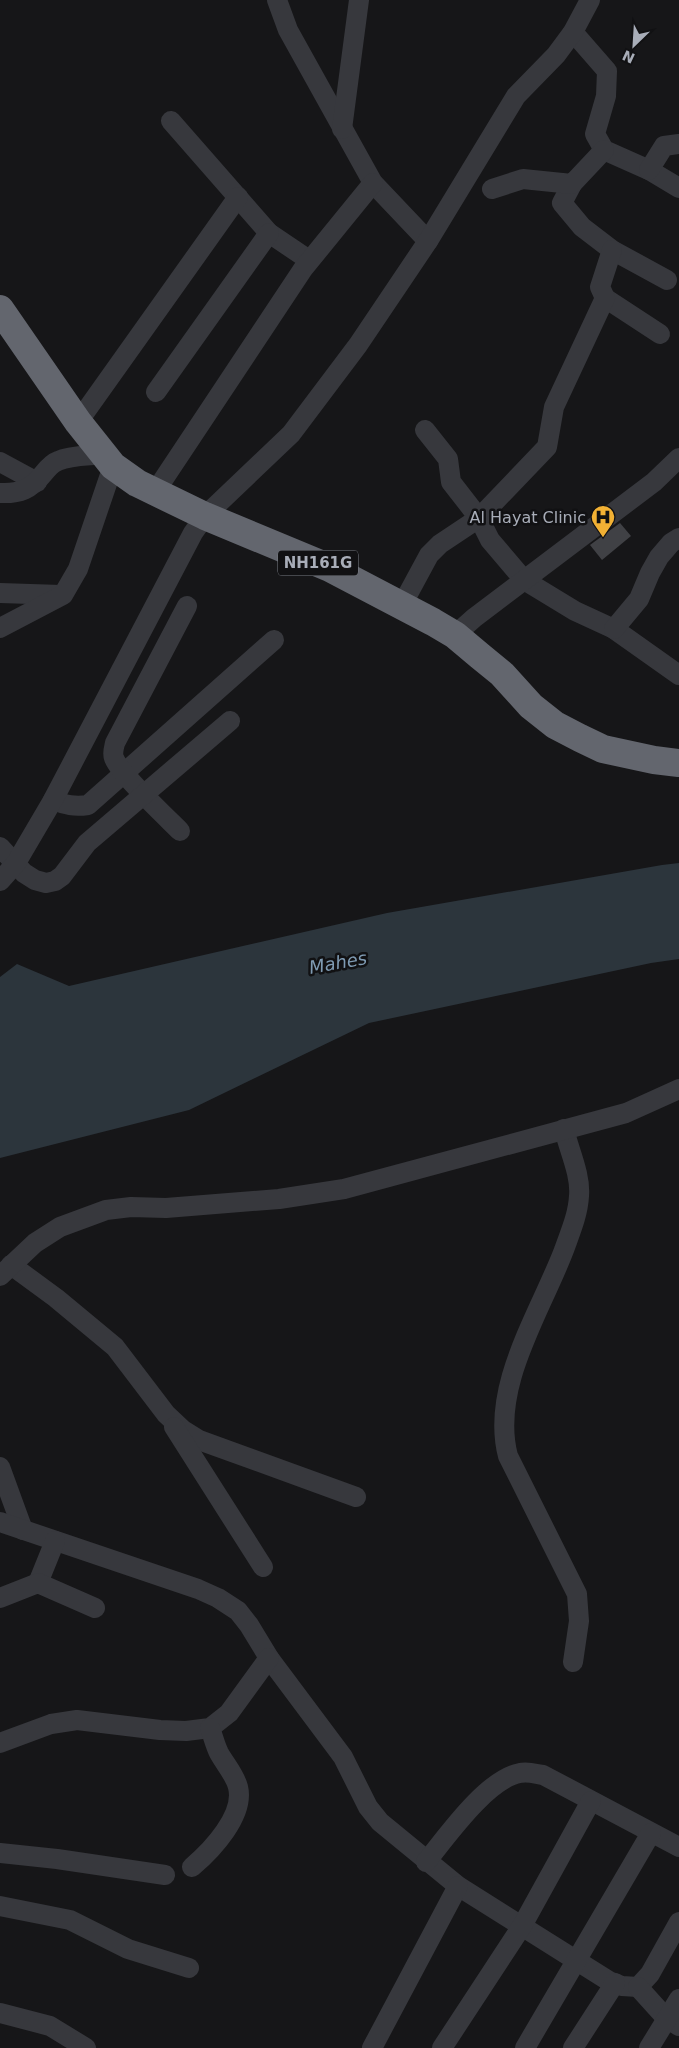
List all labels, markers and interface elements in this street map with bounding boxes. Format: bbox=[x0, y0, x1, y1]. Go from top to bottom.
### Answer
north arrow bbox=[609, 20, 659, 70]
text: N bbox=[620, 47, 637, 67]
hospital icon: Al Hayat Clinic bbox=[590, 504, 616, 538]
place label: Al Hayat Clinic bbox=[470, 508, 586, 527]
road number: NH161G bbox=[278, 550, 358, 576]
water label: Mahes bbox=[307, 947, 369, 978]

